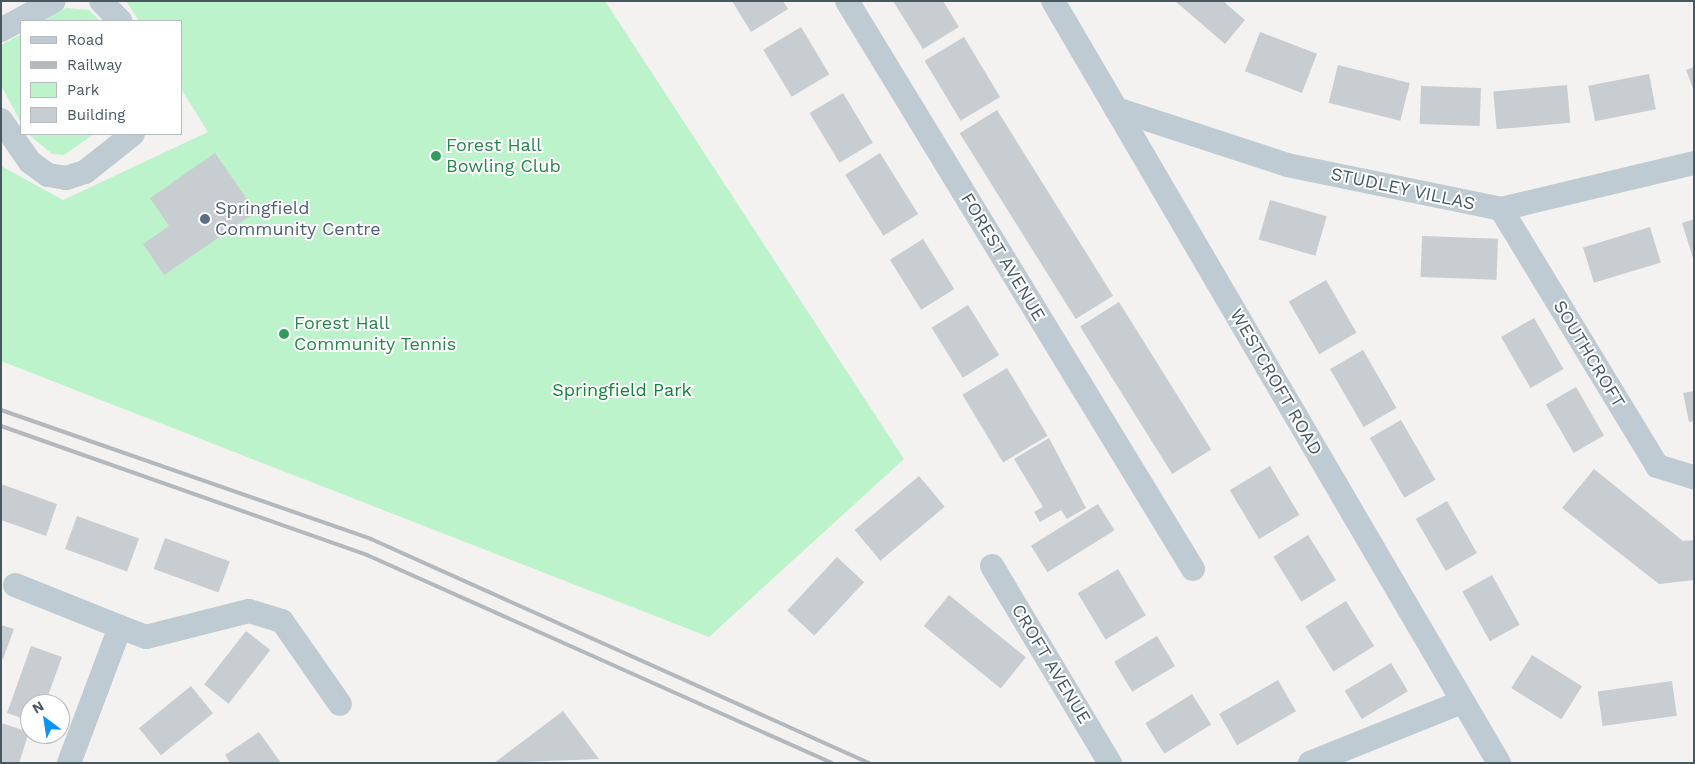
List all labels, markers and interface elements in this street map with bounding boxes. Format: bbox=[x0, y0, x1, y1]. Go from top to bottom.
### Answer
legend bbox=[20, 20, 182, 135]
text: Road bbox=[67, 31, 104, 49]
text: Railway bbox=[67, 56, 122, 74]
text: Park bbox=[67, 81, 99, 99]
text: Building bbox=[67, 106, 125, 124]
place label: Forest Hall Bowling Club bbox=[446, 135, 561, 178]
marker: Forest Hall Bowling Club bbox=[430, 150, 442, 162]
street label: STUDLEY VILLAS bbox=[1328, 163, 1478, 215]
street label: FOREST AVENUE bbox=[956, 188, 1050, 326]
place label: Springfield Community Centre bbox=[215, 198, 381, 240]
marker: Springfield Community Centre bbox=[199, 213, 211, 225]
street label: SOUTHCROFT bbox=[1548, 296, 1630, 412]
street label: WESTCROFT ROAD bbox=[1225, 305, 1327, 459]
place label: Forest Hall Community Tennis bbox=[294, 313, 457, 356]
marker: Forest Hall Community Tennis bbox=[278, 328, 290, 340]
park label: Springfield Park bbox=[552, 379, 692, 401]
street label: CROFT AVENUE bbox=[1006, 600, 1096, 728]
north arrow bbox=[20, 694, 70, 744]
text: N bbox=[29, 697, 46, 717]

